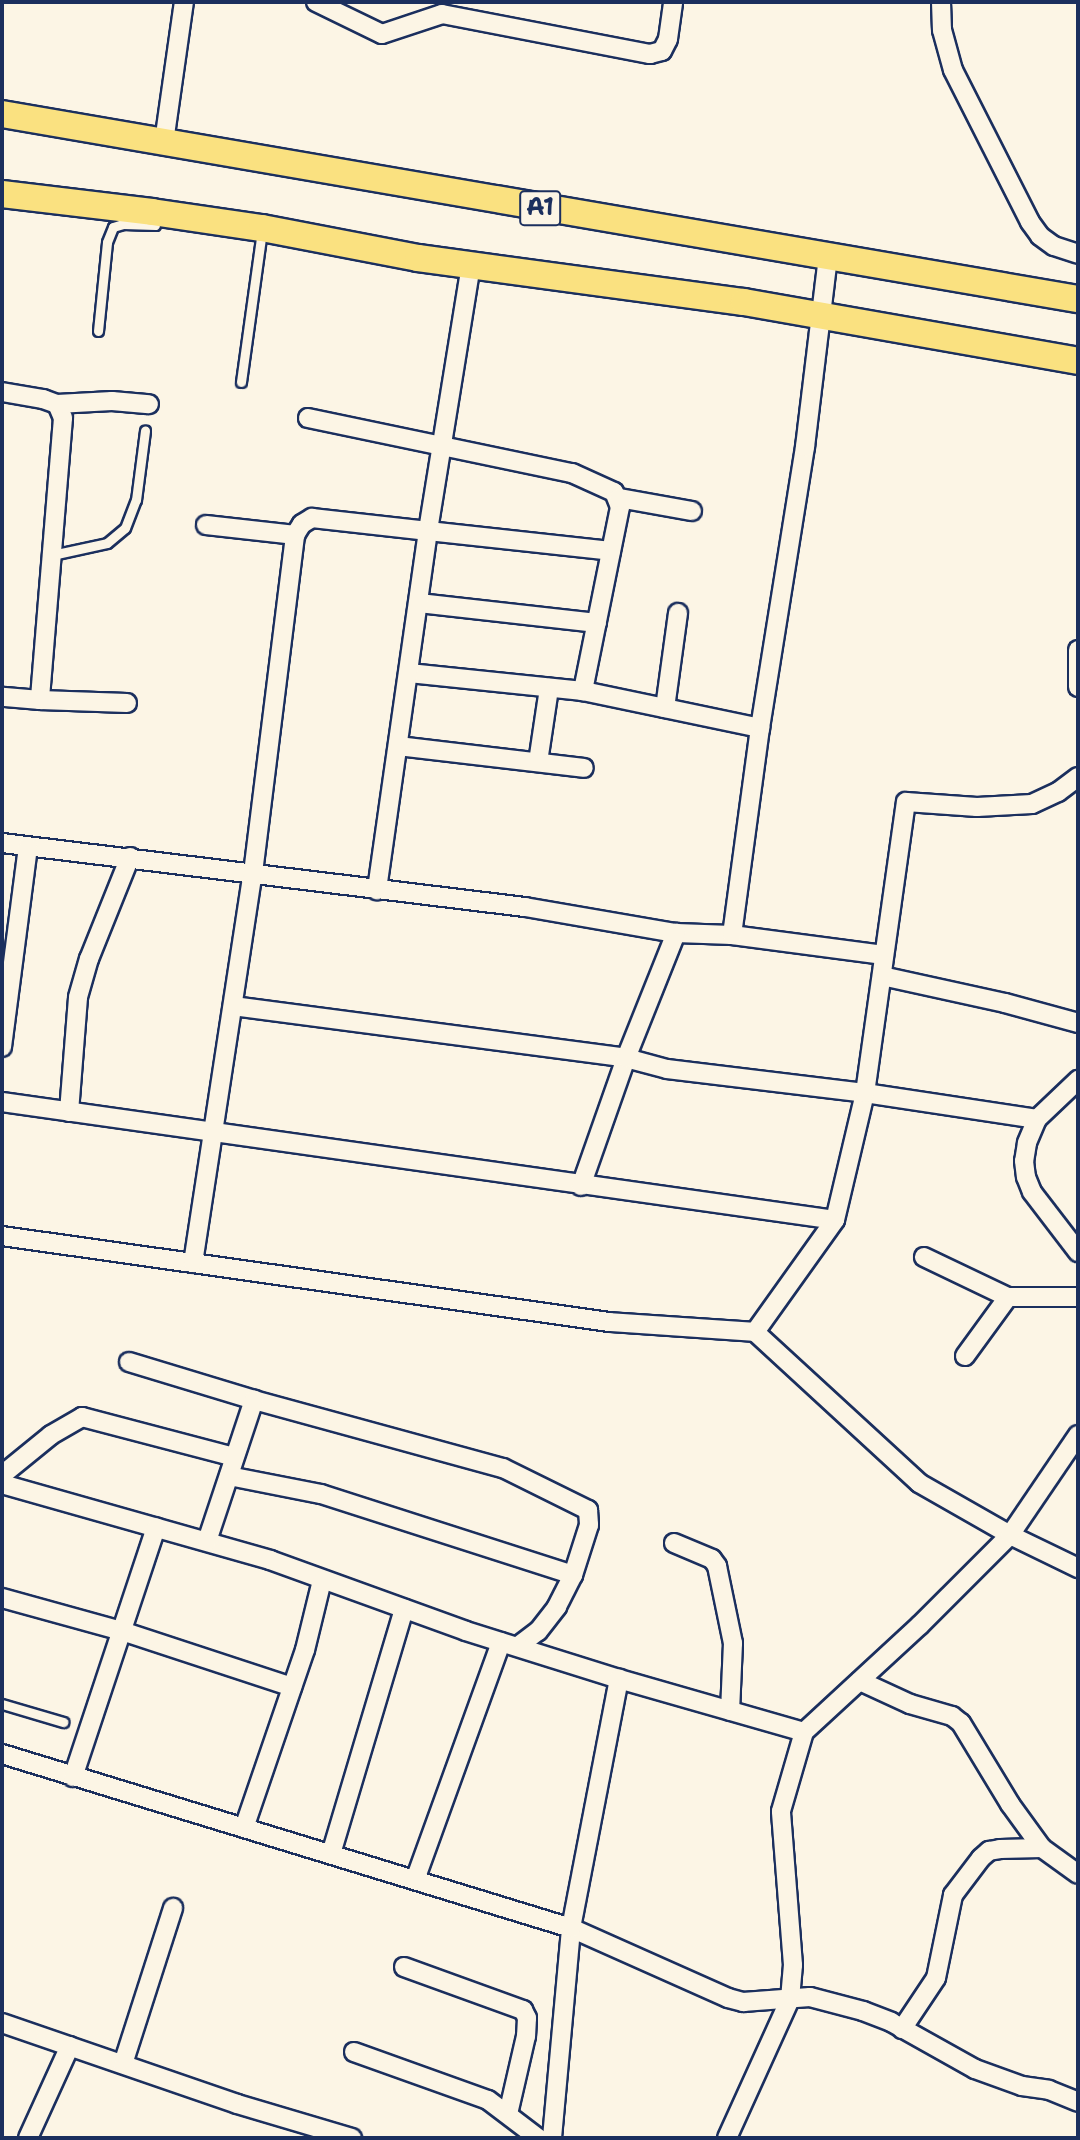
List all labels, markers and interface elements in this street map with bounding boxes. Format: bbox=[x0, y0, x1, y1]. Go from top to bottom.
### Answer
road number: A1 bbox=[519, 188, 561, 229]

